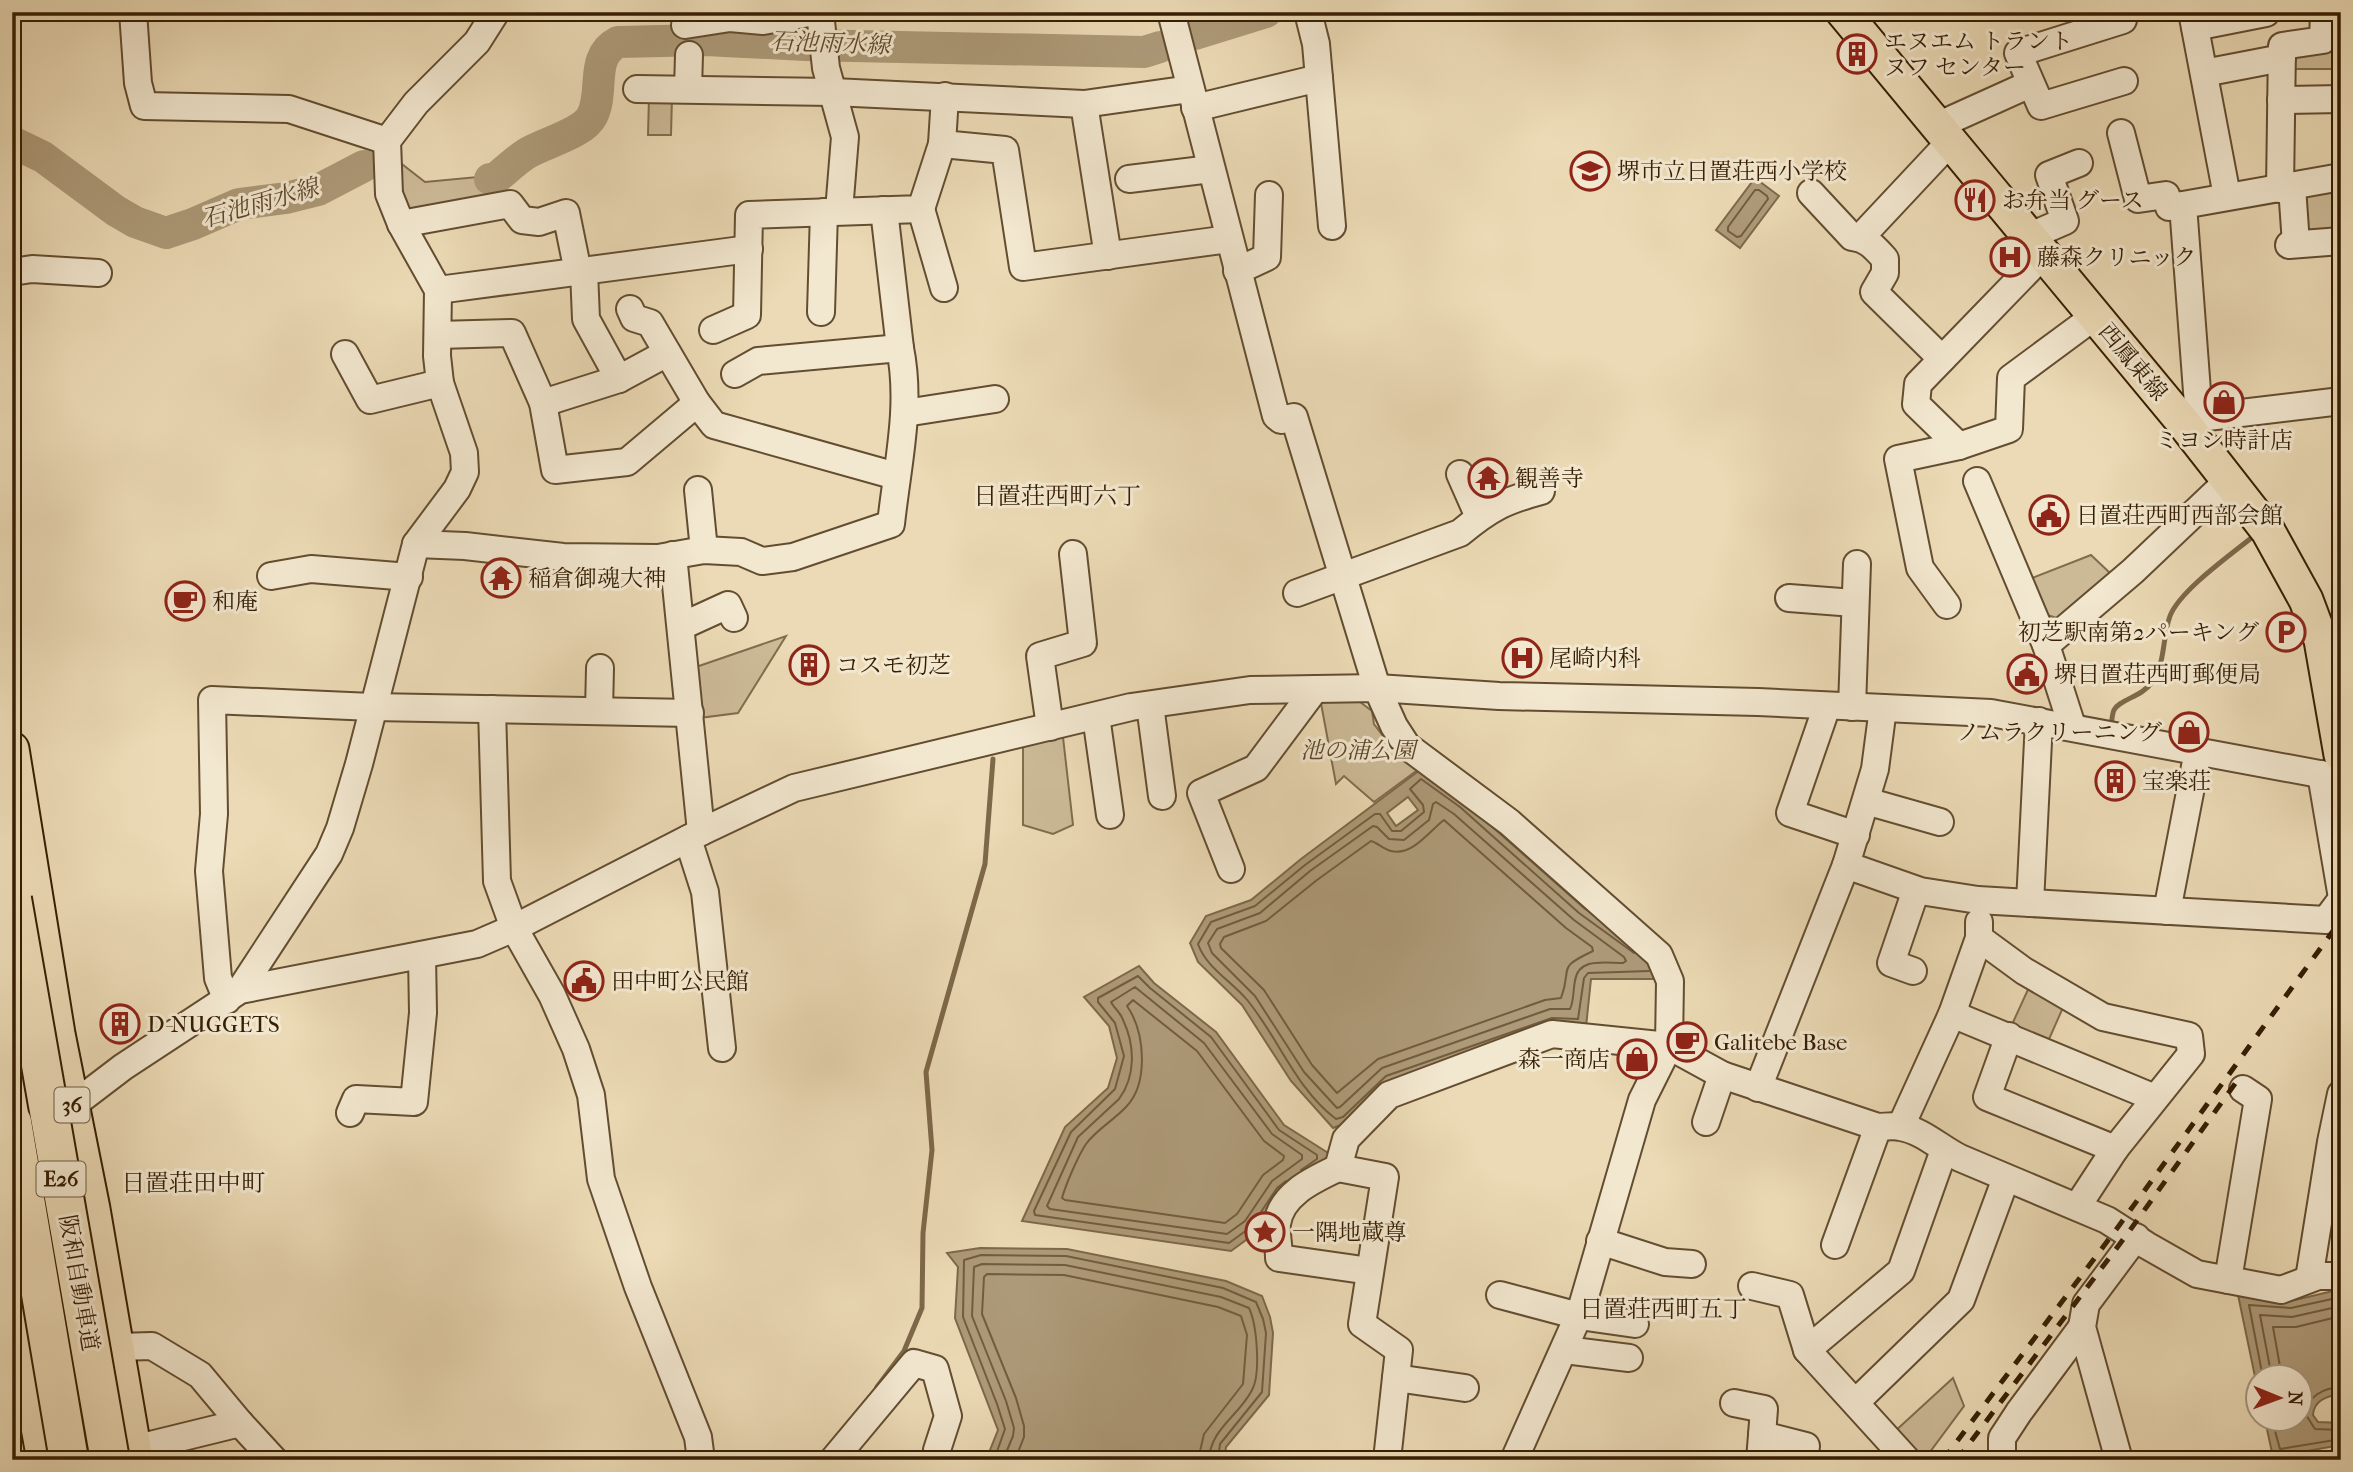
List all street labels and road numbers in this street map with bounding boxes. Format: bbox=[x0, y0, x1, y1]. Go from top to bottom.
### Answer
street label: 西鳳東線 bbox=[2093, 318, 2173, 406]
road number: 36 bbox=[55, 1088, 90, 1122]
road number: E26 bbox=[36, 1162, 86, 1196]
street label: 阪和自動車道 bbox=[54, 1213, 104, 1353]

